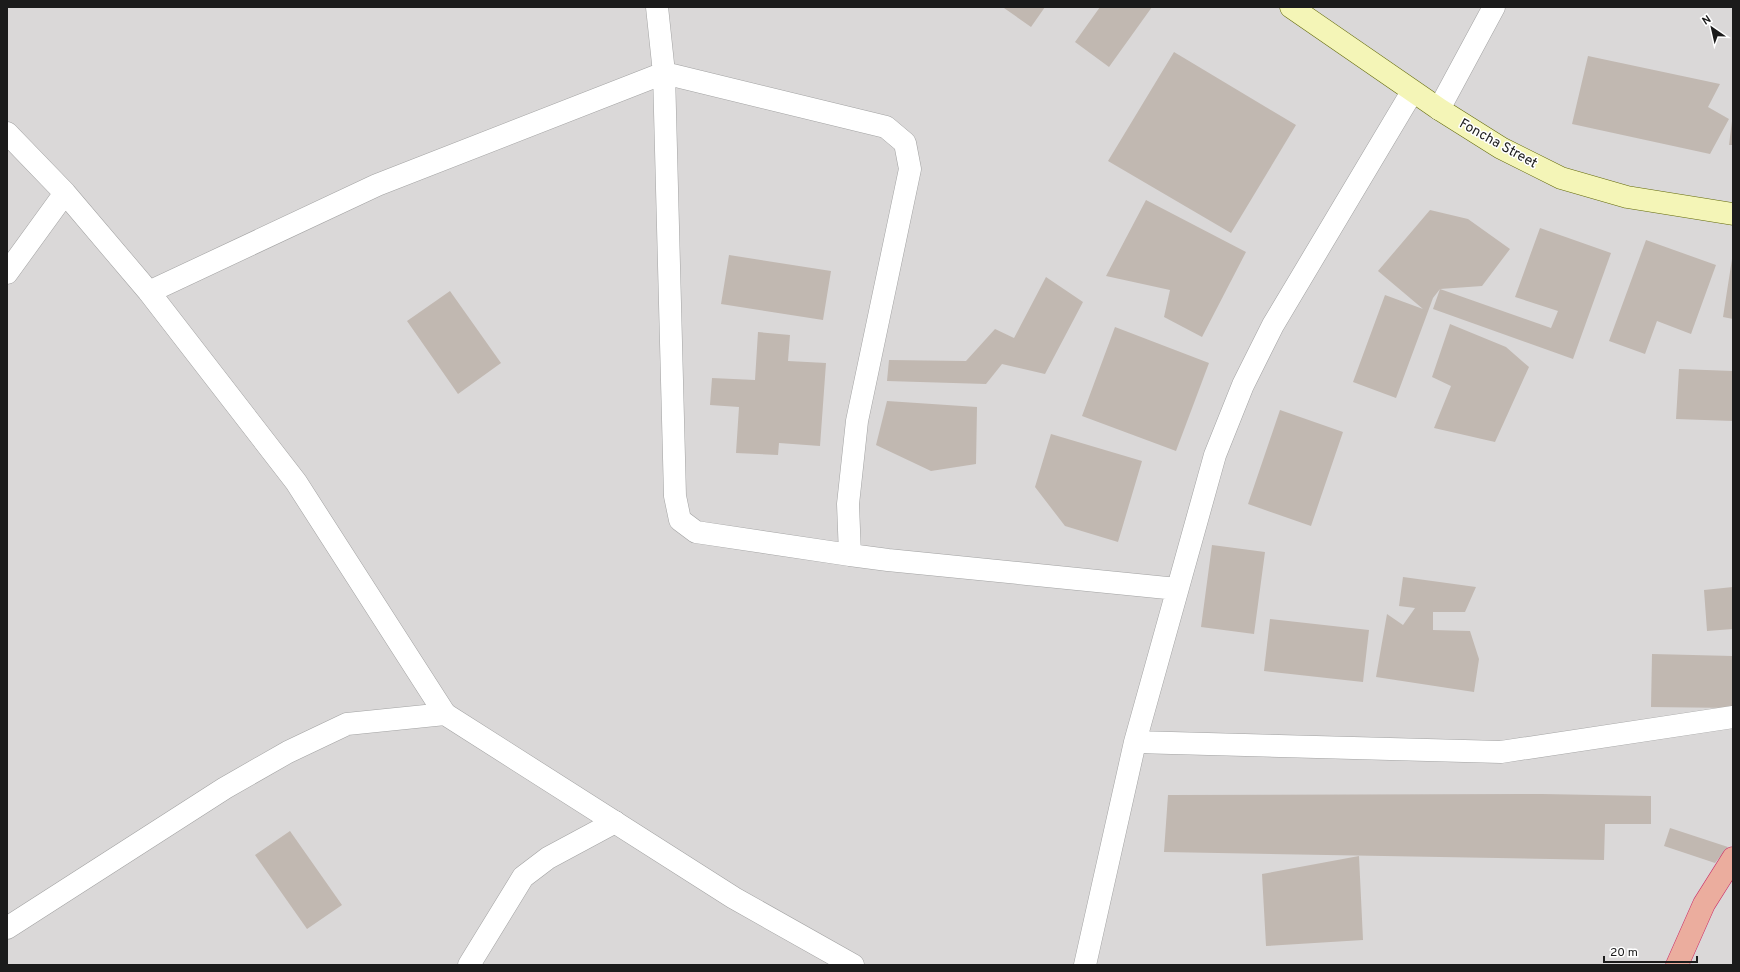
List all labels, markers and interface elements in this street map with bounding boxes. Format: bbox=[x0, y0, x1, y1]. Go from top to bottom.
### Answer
north arrow bbox=[1692, 8, 1732, 48]
text: N bbox=[1700, 13, 1714, 29]
street label: Foncha Street bbox=[1456, 116, 1540, 172]
scale bar bbox=[1604, 938, 1697, 964]
text: 20 m bbox=[1610, 945, 1638, 961]

